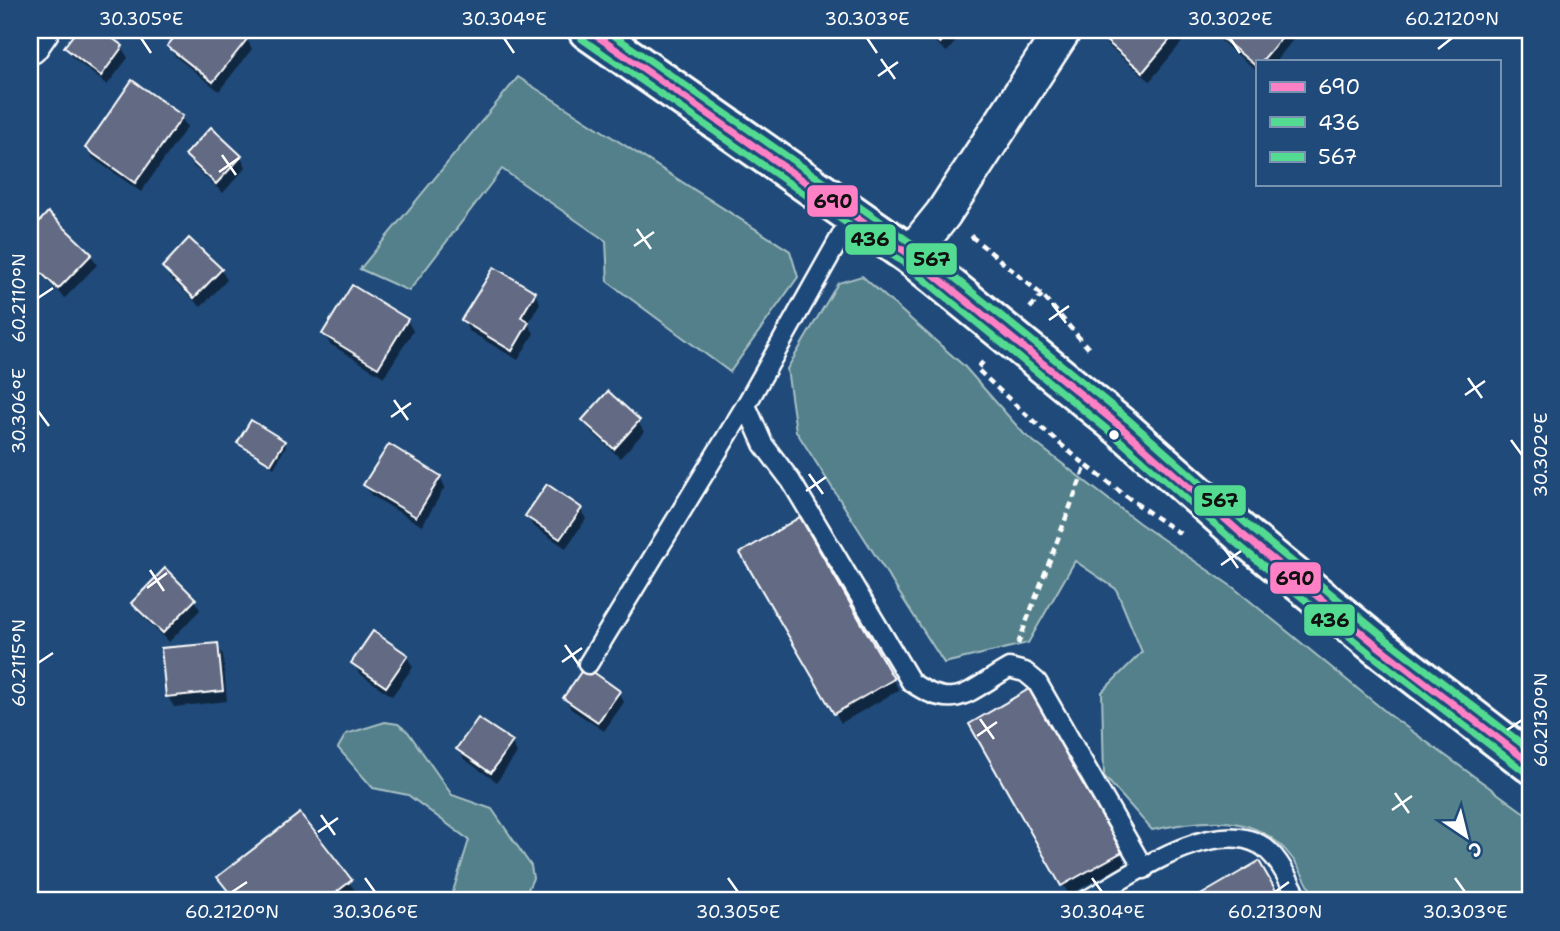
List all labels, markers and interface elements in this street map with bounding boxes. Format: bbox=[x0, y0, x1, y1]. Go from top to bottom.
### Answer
text: 30.305°E bbox=[99, 7, 183, 31]
text: 30.304°E bbox=[461, 7, 547, 31]
text: 30.303°E bbox=[824, 7, 910, 31]
text: 30.302°E bbox=[1187, 7, 1273, 31]
text: 60.2120°N bbox=[1405, 7, 1499, 31]
legend bbox=[1256, 60, 1500, 186]
text: 690 bbox=[1318, 73, 1360, 101]
text: 436 bbox=[1318, 109, 1360, 137]
text: 567 bbox=[1318, 143, 1358, 171]
line badge: 690 bbox=[806, 184, 859, 218]
text: 690 bbox=[814, 189, 852, 214]
line badge: 436 bbox=[844, 223, 897, 256]
text: 436 bbox=[851, 227, 889, 252]
line badge: 567 bbox=[905, 242, 958, 276]
text: 567 bbox=[913, 247, 951, 272]
text: 60.2110°N bbox=[7, 253, 31, 343]
text: 30.306°E bbox=[7, 368, 31, 454]
text: 30.302°E bbox=[1529, 412, 1553, 498]
unlabelled marker bbox=[1107, 428, 1121, 442]
line badge: 567 bbox=[1193, 484, 1247, 517]
text: 567 bbox=[1201, 488, 1239, 513]
line badge: 690 bbox=[1269, 561, 1322, 595]
text: 690 bbox=[1276, 566, 1314, 591]
line badge: 436 bbox=[1303, 603, 1356, 637]
text: 436 bbox=[1311, 608, 1349, 633]
text: 60.2115°N bbox=[7, 619, 31, 707]
text: 60.2130°N bbox=[1529, 673, 1553, 767]
north arrow bbox=[1430, 802, 1500, 872]
text: С bbox=[1464, 836, 1487, 863]
text: 60.2120°N bbox=[185, 900, 279, 924]
text: 30.306°E bbox=[332, 900, 418, 924]
text: 30.305°E bbox=[696, 900, 780, 924]
text: 30.304°E bbox=[1059, 900, 1145, 924]
text: 60.2130°N bbox=[1228, 900, 1322, 924]
text: 30.303°E bbox=[1422, 900, 1508, 924]

